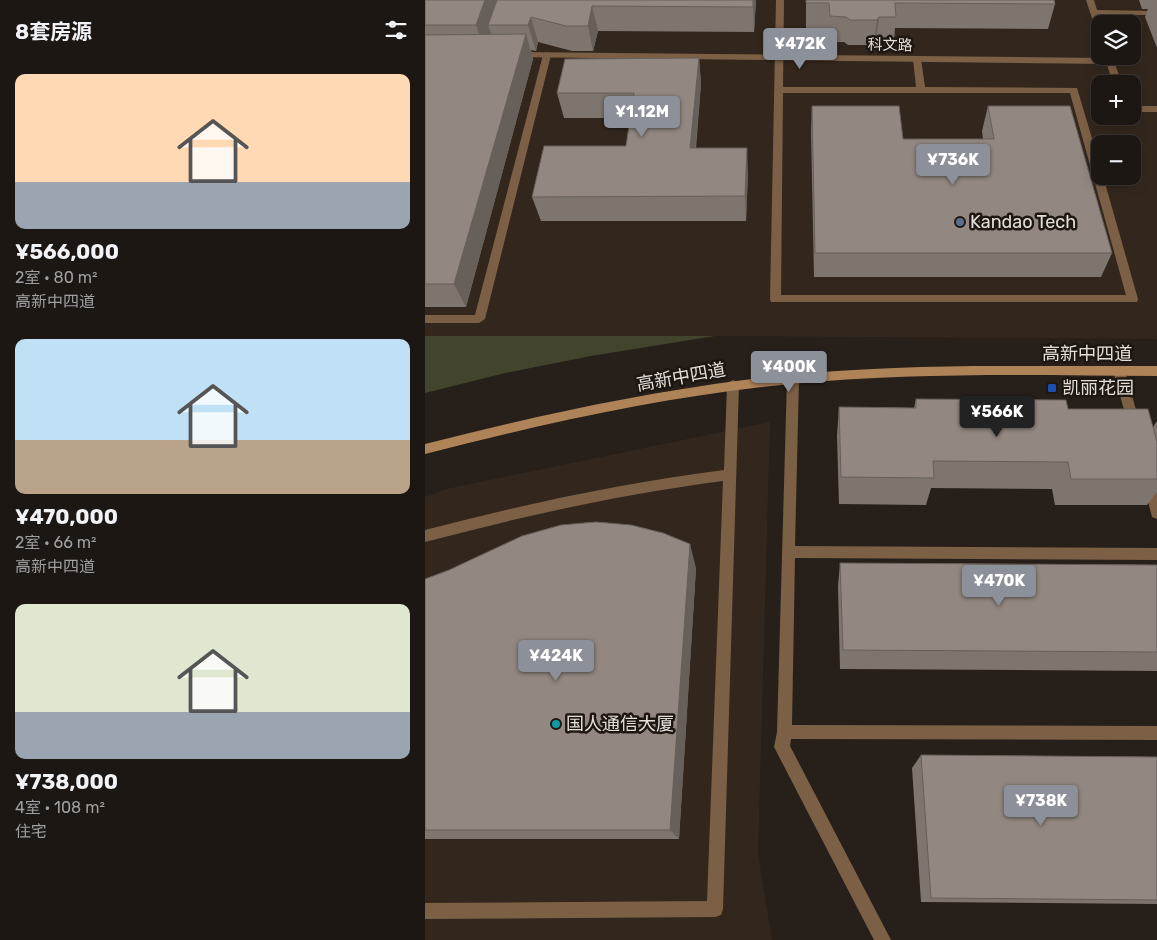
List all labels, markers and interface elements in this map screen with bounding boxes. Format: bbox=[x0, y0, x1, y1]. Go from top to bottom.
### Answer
map controls bbox=[1091, 15, 1141, 185]
button: layers bbox=[1091, 15, 1141, 65]
icon: filters bbox=[382, 16, 410, 44]
text: 8套房源 bbox=[15, 19, 92, 44]
pin: ¥472K bbox=[765, 28, 835, 70]
text: ¥472K bbox=[774, 34, 826, 53]
street label: 科文路 bbox=[867, 36, 913, 54]
button: + bbox=[1091, 75, 1141, 125]
pin: ¥1.12M bbox=[601, 96, 683, 138]
text: ¥1.12M bbox=[615, 102, 669, 121]
icon: home bbox=[168, 106, 258, 196]
button: − bbox=[1091, 135, 1141, 185]
pin: ¥736K bbox=[918, 144, 988, 186]
text: ¥736K bbox=[927, 150, 979, 169]
place label: Kandao Tech bbox=[970, 211, 1076, 233]
marker: Kandao Tech bbox=[954, 216, 966, 228]
text: ¥566,000 bbox=[15, 239, 119, 264]
text: 2室 · 80 m² bbox=[15, 268, 97, 287]
text: 高新中四道 bbox=[15, 292, 95, 311]
street label: 高新中四道 bbox=[1042, 343, 1132, 365]
pin: ¥400K bbox=[754, 350, 824, 393]
text: ¥400K bbox=[762, 357, 816, 376]
street label: 高新中四道 bbox=[635, 358, 727, 396]
icon: home bbox=[168, 371, 258, 461]
place label: 凯丽花园 bbox=[1062, 377, 1134, 399]
marker: 凯丽花园 bbox=[1046, 382, 1058, 394]
pin: ¥566K bbox=[962, 396, 1032, 438]
text: ¥566K bbox=[971, 402, 1023, 421]
text: ¥470,000 bbox=[15, 504, 118, 529]
text: 2室 · 66 m² bbox=[15, 533, 96, 552]
text: 高新中四道 bbox=[15, 557, 95, 576]
pin: ¥470K bbox=[964, 564, 1034, 607]
text: ¥470K bbox=[973, 571, 1025, 590]
icon: home bbox=[168, 636, 258, 726]
pin: ¥424K bbox=[521, 640, 591, 682]
text: ¥424K bbox=[529, 646, 583, 665]
place label: 国人通信大厦 bbox=[566, 713, 674, 735]
marker: 国人通信大厦 bbox=[550, 718, 562, 730]
text: ¥738,000 bbox=[15, 769, 118, 794]
pin: ¥738K bbox=[1006, 784, 1076, 827]
text: ¥738K bbox=[1015, 791, 1067, 810]
text: 4室 · 108 m² bbox=[15, 798, 105, 817]
text: 住宅 bbox=[15, 822, 47, 841]

